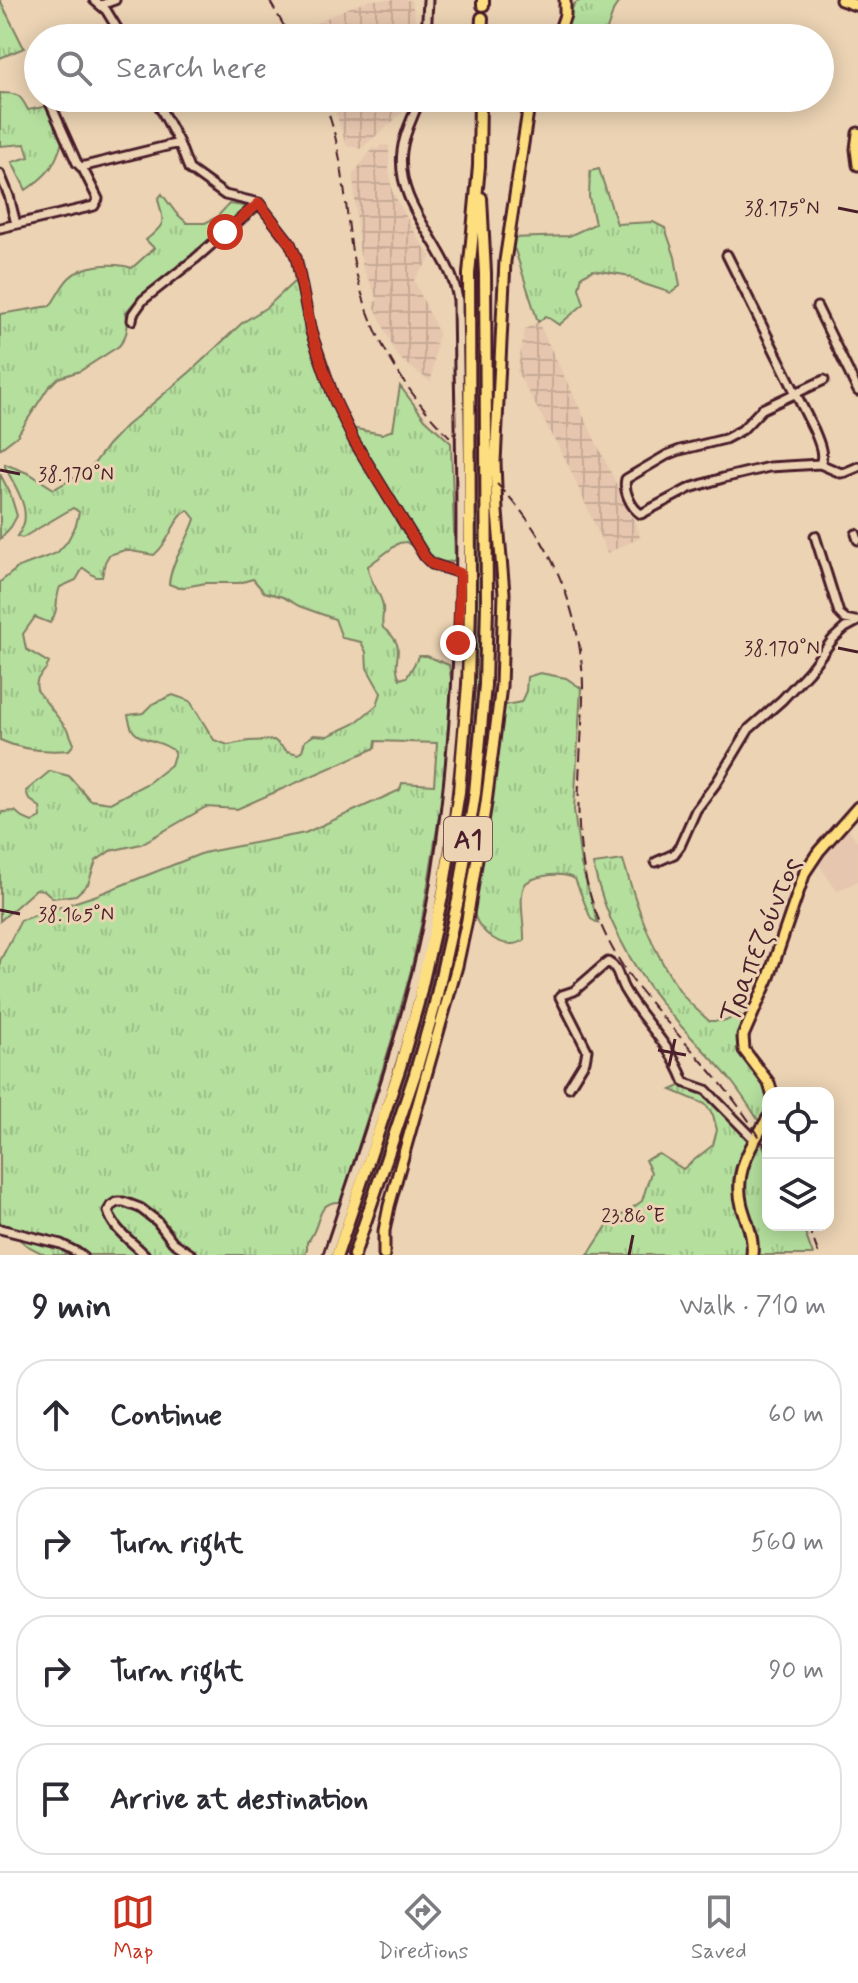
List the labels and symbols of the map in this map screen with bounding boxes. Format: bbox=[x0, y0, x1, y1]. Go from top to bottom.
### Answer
text: 38.175°N bbox=[745, 196, 819, 223]
route start bbox=[207, 214, 243, 250]
text: 38.170°N bbox=[38, 462, 114, 489]
route end bbox=[440, 625, 476, 661]
text: 38.170°N bbox=[744, 636, 820, 663]
road number: Α1 bbox=[444, 817, 492, 861]
street label: Τραπεζούντος bbox=[711, 852, 811, 1028]
text: 38.165°N bbox=[38, 902, 114, 929]
text: 23.86°E bbox=[601, 1203, 665, 1230]

